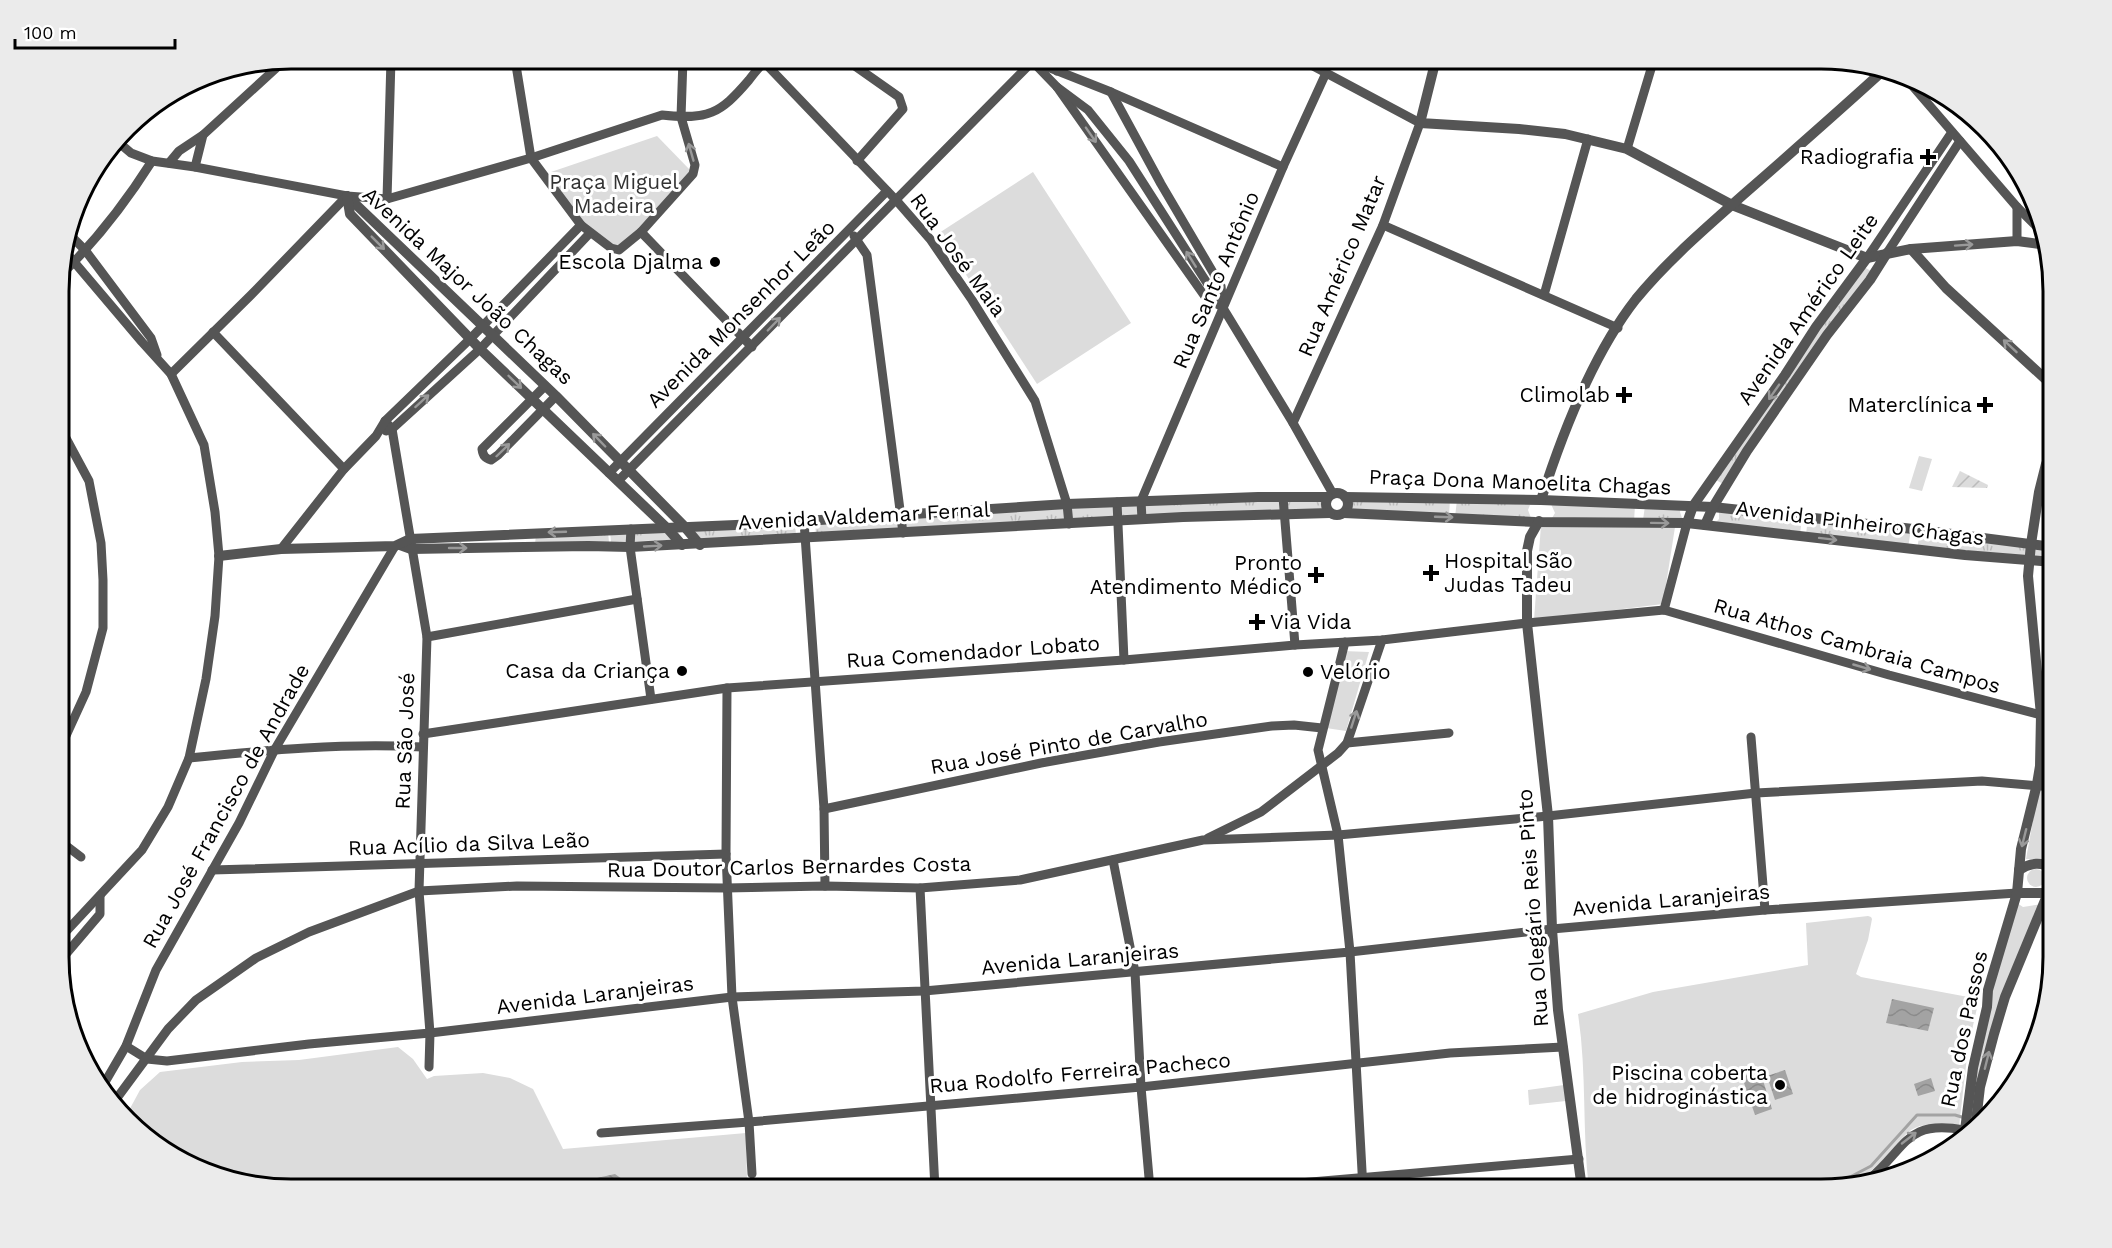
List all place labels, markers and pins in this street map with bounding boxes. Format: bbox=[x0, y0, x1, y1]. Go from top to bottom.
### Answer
place label: Radiografia bbox=[1800, 144, 1914, 169]
marker: Radiografia bbox=[1919, 148, 1937, 166]
place label: Escola Djalma bbox=[558, 249, 703, 274]
marker: Escola Djalma bbox=[708, 255, 722, 269]
place label: Climolab bbox=[1519, 382, 1610, 407]
marker: Climolab bbox=[1615, 386, 1633, 404]
place label: Materclínica bbox=[1848, 392, 1972, 417]
marker: Materclínica bbox=[1976, 396, 1994, 414]
place label: Hospital São Judas Tadeu bbox=[1444, 548, 1573, 597]
place label: Pronto Atendimento Médico bbox=[1090, 550, 1302, 599]
marker: Hospital São Judas Tadeu bbox=[1422, 564, 1440, 582]
marker: Pronto Atendimento Médico bbox=[1307, 566, 1325, 584]
place label: Via Vida bbox=[1270, 609, 1351, 634]
marker: Via Vida bbox=[1248, 613, 1266, 631]
place label: Casa da Criança bbox=[505, 658, 670, 683]
place label: Velório bbox=[1320, 659, 1391, 684]
marker: Casa da Criança bbox=[675, 664, 689, 678]
marker: Velório bbox=[1301, 665, 1315, 679]
place label: Piscina coberta de hidroginástica bbox=[1592, 1060, 1768, 1109]
marker: Piscina coberta de hidroginástica bbox=[1773, 1078, 1787, 1092]

